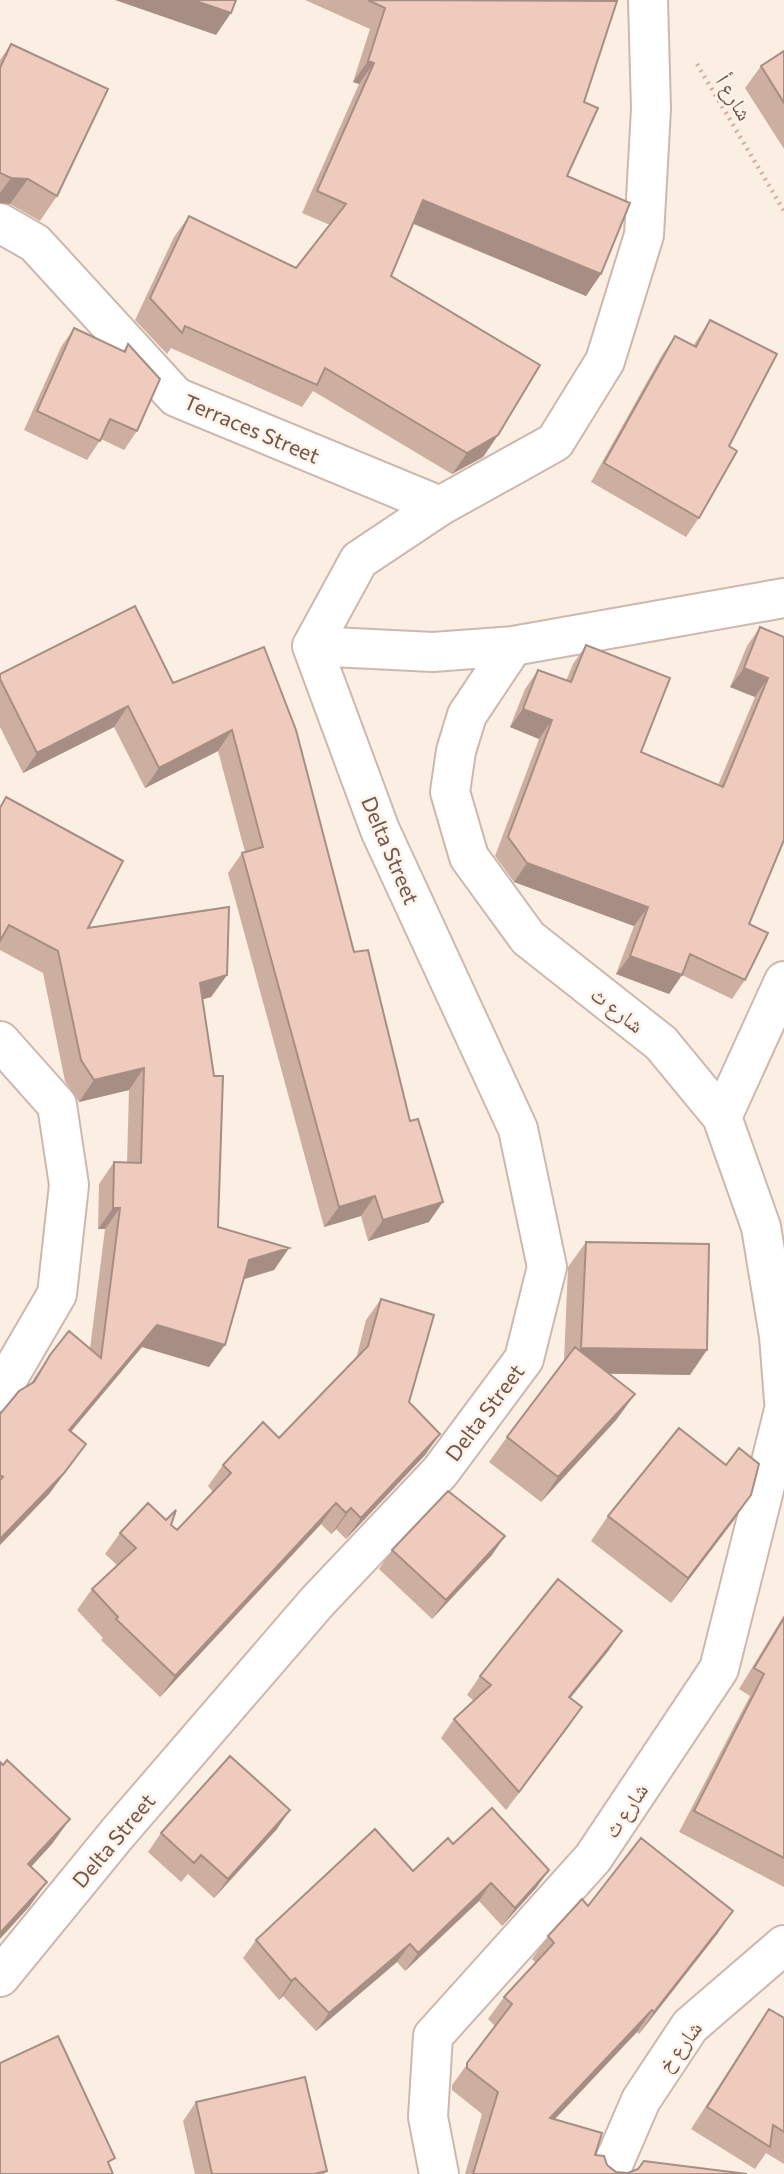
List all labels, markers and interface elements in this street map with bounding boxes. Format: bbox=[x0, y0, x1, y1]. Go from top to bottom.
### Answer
street label: شارع أ bbox=[710, 70, 758, 125]
street label: Terraces Street bbox=[180, 388, 324, 468]
street label: Delta Street bbox=[357, 792, 425, 908]
street label: شارع ث bbox=[585, 981, 649, 1039]
street label: Delta Street bbox=[439, 1359, 529, 1465]
street label: شارع ث bbox=[598, 1778, 654, 1843]
street label: Delta Street bbox=[67, 1788, 159, 1892]
street label: شارع خ bbox=[652, 2016, 708, 2078]

